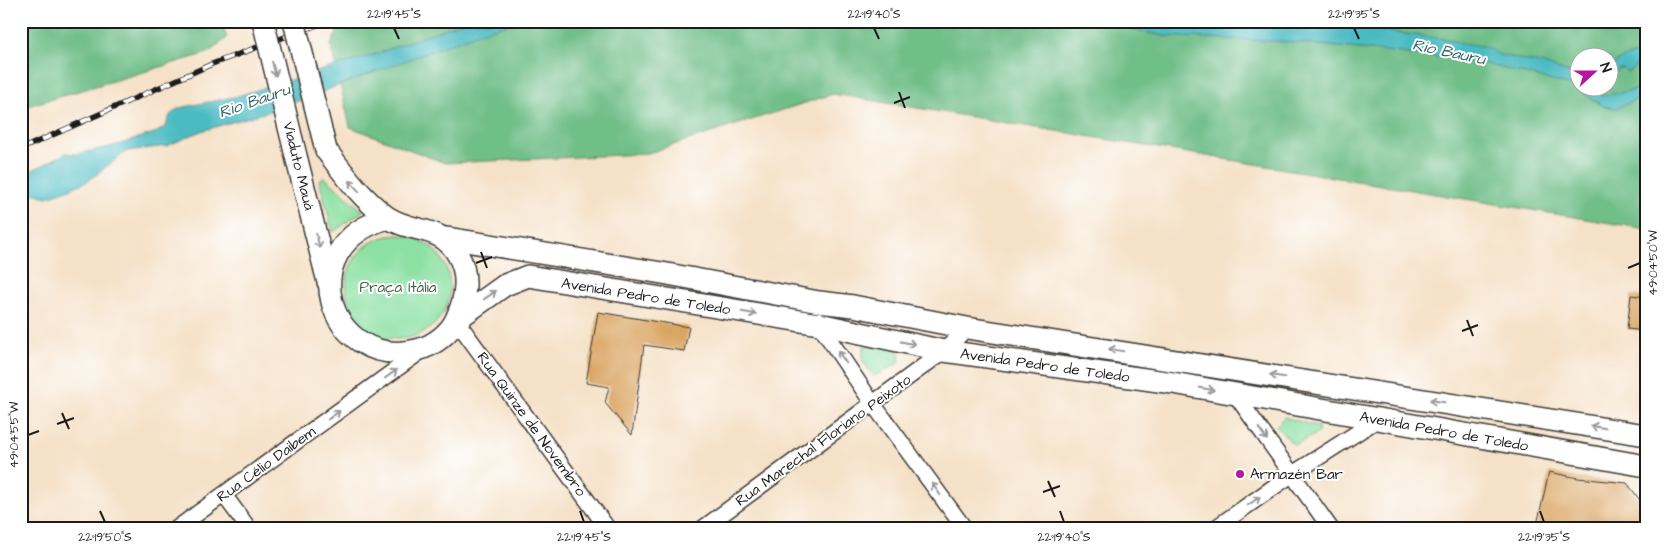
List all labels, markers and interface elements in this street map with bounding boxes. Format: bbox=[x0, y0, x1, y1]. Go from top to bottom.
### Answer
text: 22°19'45"S bbox=[367, 6, 421, 23]
text: 22°19'40"S bbox=[848, 6, 901, 23]
text: 22°19'35"S bbox=[1328, 6, 1380, 23]
water label: Rio Bauru bbox=[1410, 34, 1488, 71]
north arrow bbox=[1570, 48, 1620, 98]
one-way arrow bbox=[270, 60, 279, 76]
text: N bbox=[1594, 60, 1616, 76]
water label: Rio Bauru bbox=[216, 78, 294, 123]
street label: Viaduto Mauá bbox=[277, 120, 320, 213]
one-way arrow bbox=[348, 180, 360, 193]
text: 49°04'50"W bbox=[1645, 230, 1662, 296]
one-way arrow bbox=[313, 233, 323, 249]
street label: Avenida Pedro de Toledo bbox=[560, 273, 733, 320]
park label: Praça Itália bbox=[360, 277, 437, 298]
one-way arrow bbox=[483, 290, 497, 301]
one-way arrow bbox=[740, 308, 756, 318]
one-way arrow bbox=[900, 339, 916, 348]
street label: Avenida Pedro de Toledo bbox=[959, 343, 1132, 388]
one-way arrow bbox=[1109, 345, 1125, 355]
street label: Rua Quinze de Novembro bbox=[472, 348, 592, 501]
one-way arrow bbox=[837, 351, 847, 365]
one-way arrow bbox=[384, 369, 398, 379]
street label: Rua Marechal Floriano Peixoto bbox=[731, 369, 916, 511]
one-way arrow bbox=[1269, 370, 1285, 380]
one-way arrow bbox=[1199, 385, 1215, 395]
one-way arrow bbox=[1430, 396, 1446, 406]
text: 49°04'55"W bbox=[6, 401, 23, 468]
street label: Avenida Pedro de Toledo bbox=[1358, 406, 1530, 457]
one-way arrow bbox=[327, 410, 341, 420]
street label: Rua Célio Daibem bbox=[213, 421, 320, 507]
one-way arrow bbox=[1590, 422, 1606, 432]
one-way arrow bbox=[1258, 427, 1268, 441]
place label: Armazén Bar bbox=[1250, 464, 1343, 485]
marker: Armazén Bar bbox=[1234, 468, 1246, 480]
one-way arrow bbox=[931, 483, 941, 497]
one-way arrow bbox=[1247, 496, 1261, 506]
text: 22°19'50"S bbox=[78, 529, 132, 546]
text: 22°19'45"S bbox=[557, 529, 611, 546]
text: 22°19'40"S bbox=[1038, 529, 1091, 546]
text: 22°19'35"S bbox=[1518, 529, 1570, 546]

